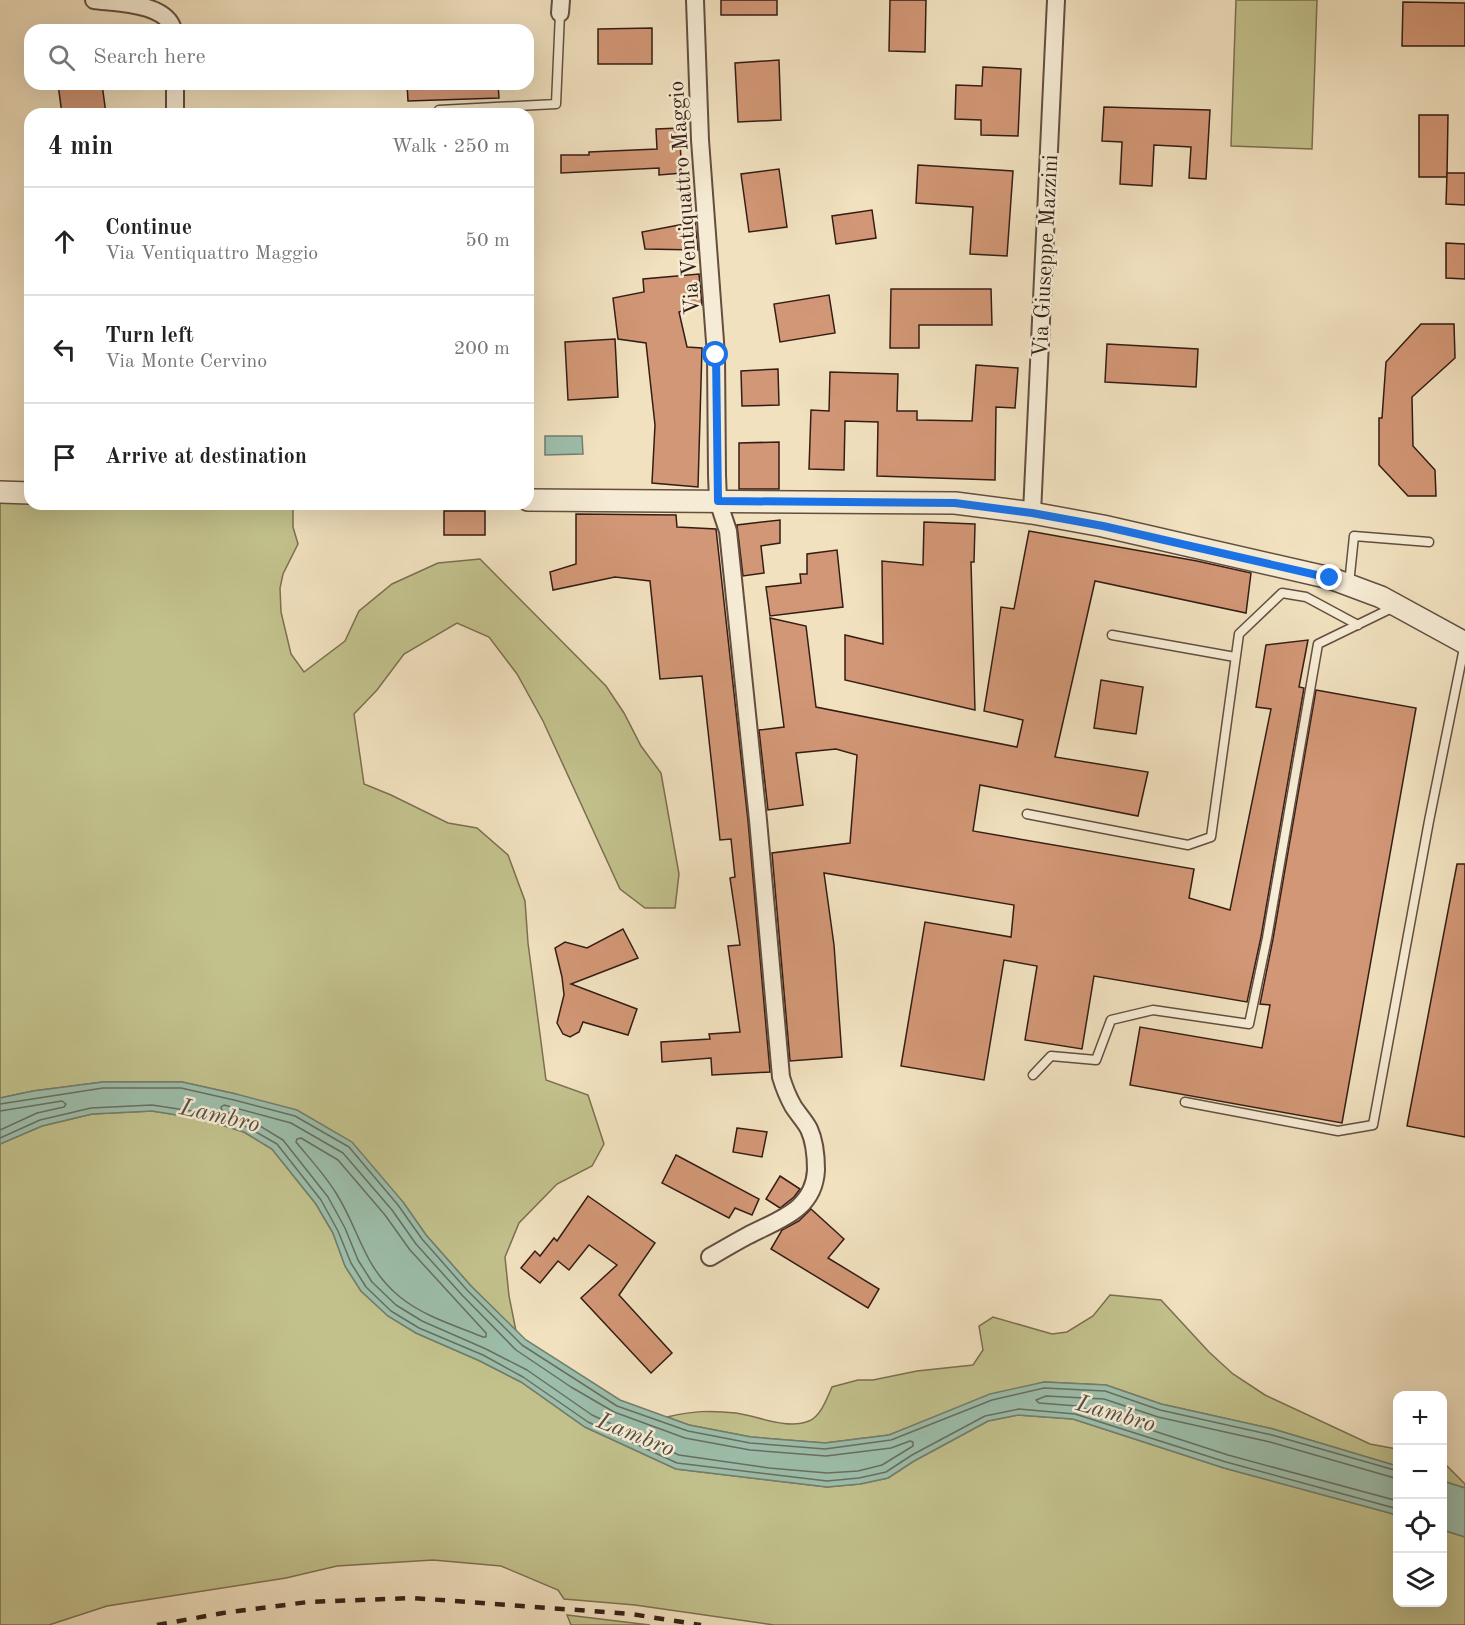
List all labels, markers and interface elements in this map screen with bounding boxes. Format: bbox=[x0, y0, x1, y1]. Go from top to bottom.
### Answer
search box bbox=[24, 24, 534, 90]
icon: search bbox=[45, 41, 78, 74]
text: Search here bbox=[93, 46, 206, 68]
street label: Via Ventiquattro Maggio bbox=[666, 80, 704, 316]
text: 4 min bbox=[48, 134, 113, 160]
text: Walk · 250 m bbox=[391, 137, 510, 157]
street label: Via Giuseppe Mazzini bbox=[1030, 154, 1062, 358]
text: Continue bbox=[105, 217, 192, 239]
icon: ahead bbox=[48, 225, 81, 258]
text: 50 m bbox=[465, 231, 510, 251]
text: Via Ventiquattro Maggio bbox=[105, 244, 318, 264]
text: Turn left bbox=[105, 325, 194, 347]
icon: left bbox=[48, 333, 81, 366]
text: 200 m bbox=[454, 339, 510, 359]
route start bbox=[702, 341, 728, 367]
text: Via Monte Cervino bbox=[105, 352, 267, 372]
icon: arrive bbox=[48, 441, 81, 474]
text: Arrive at destination bbox=[105, 446, 307, 468]
route end bbox=[1316, 564, 1342, 590]
water label: Lambro bbox=[176, 1096, 262, 1138]
map controls bbox=[1393, 1391, 1447, 1607]
button: + bbox=[1393, 1391, 1447, 1445]
water label: Lambro bbox=[1072, 1392, 1158, 1438]
water label: Lambro bbox=[592, 1409, 678, 1462]
button: − bbox=[1393, 1445, 1447, 1499]
button: locate bbox=[1393, 1499, 1447, 1553]
button: layers bbox=[1393, 1553, 1447, 1607]

